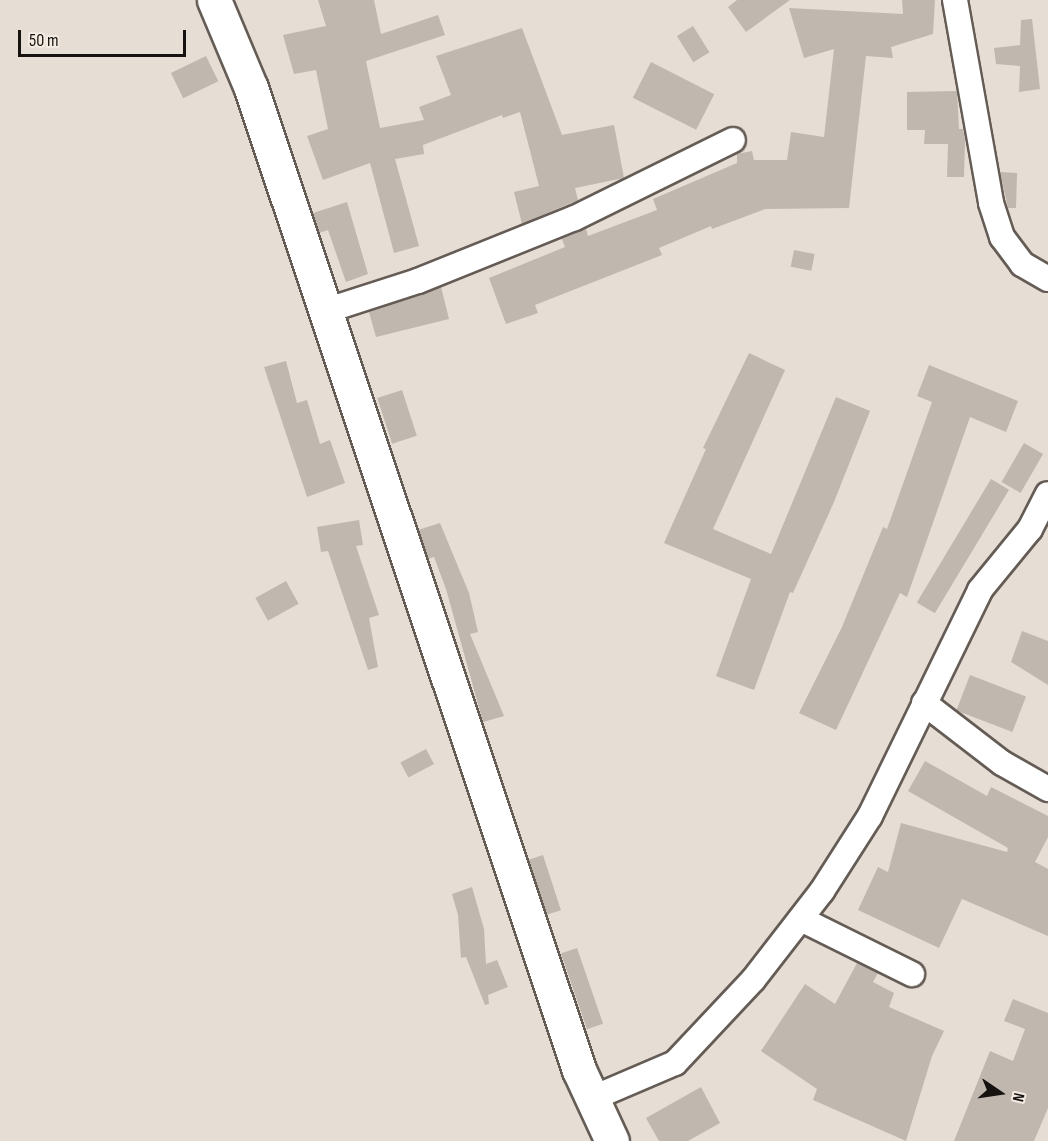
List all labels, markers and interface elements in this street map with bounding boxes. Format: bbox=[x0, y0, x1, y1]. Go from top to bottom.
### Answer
scale bar bbox=[21, 18, 189, 56]
text: 50 m bbox=[29, 30, 59, 51]
north arrow bbox=[970, 1063, 1030, 1123]
text: N bbox=[1008, 1091, 1028, 1103]

